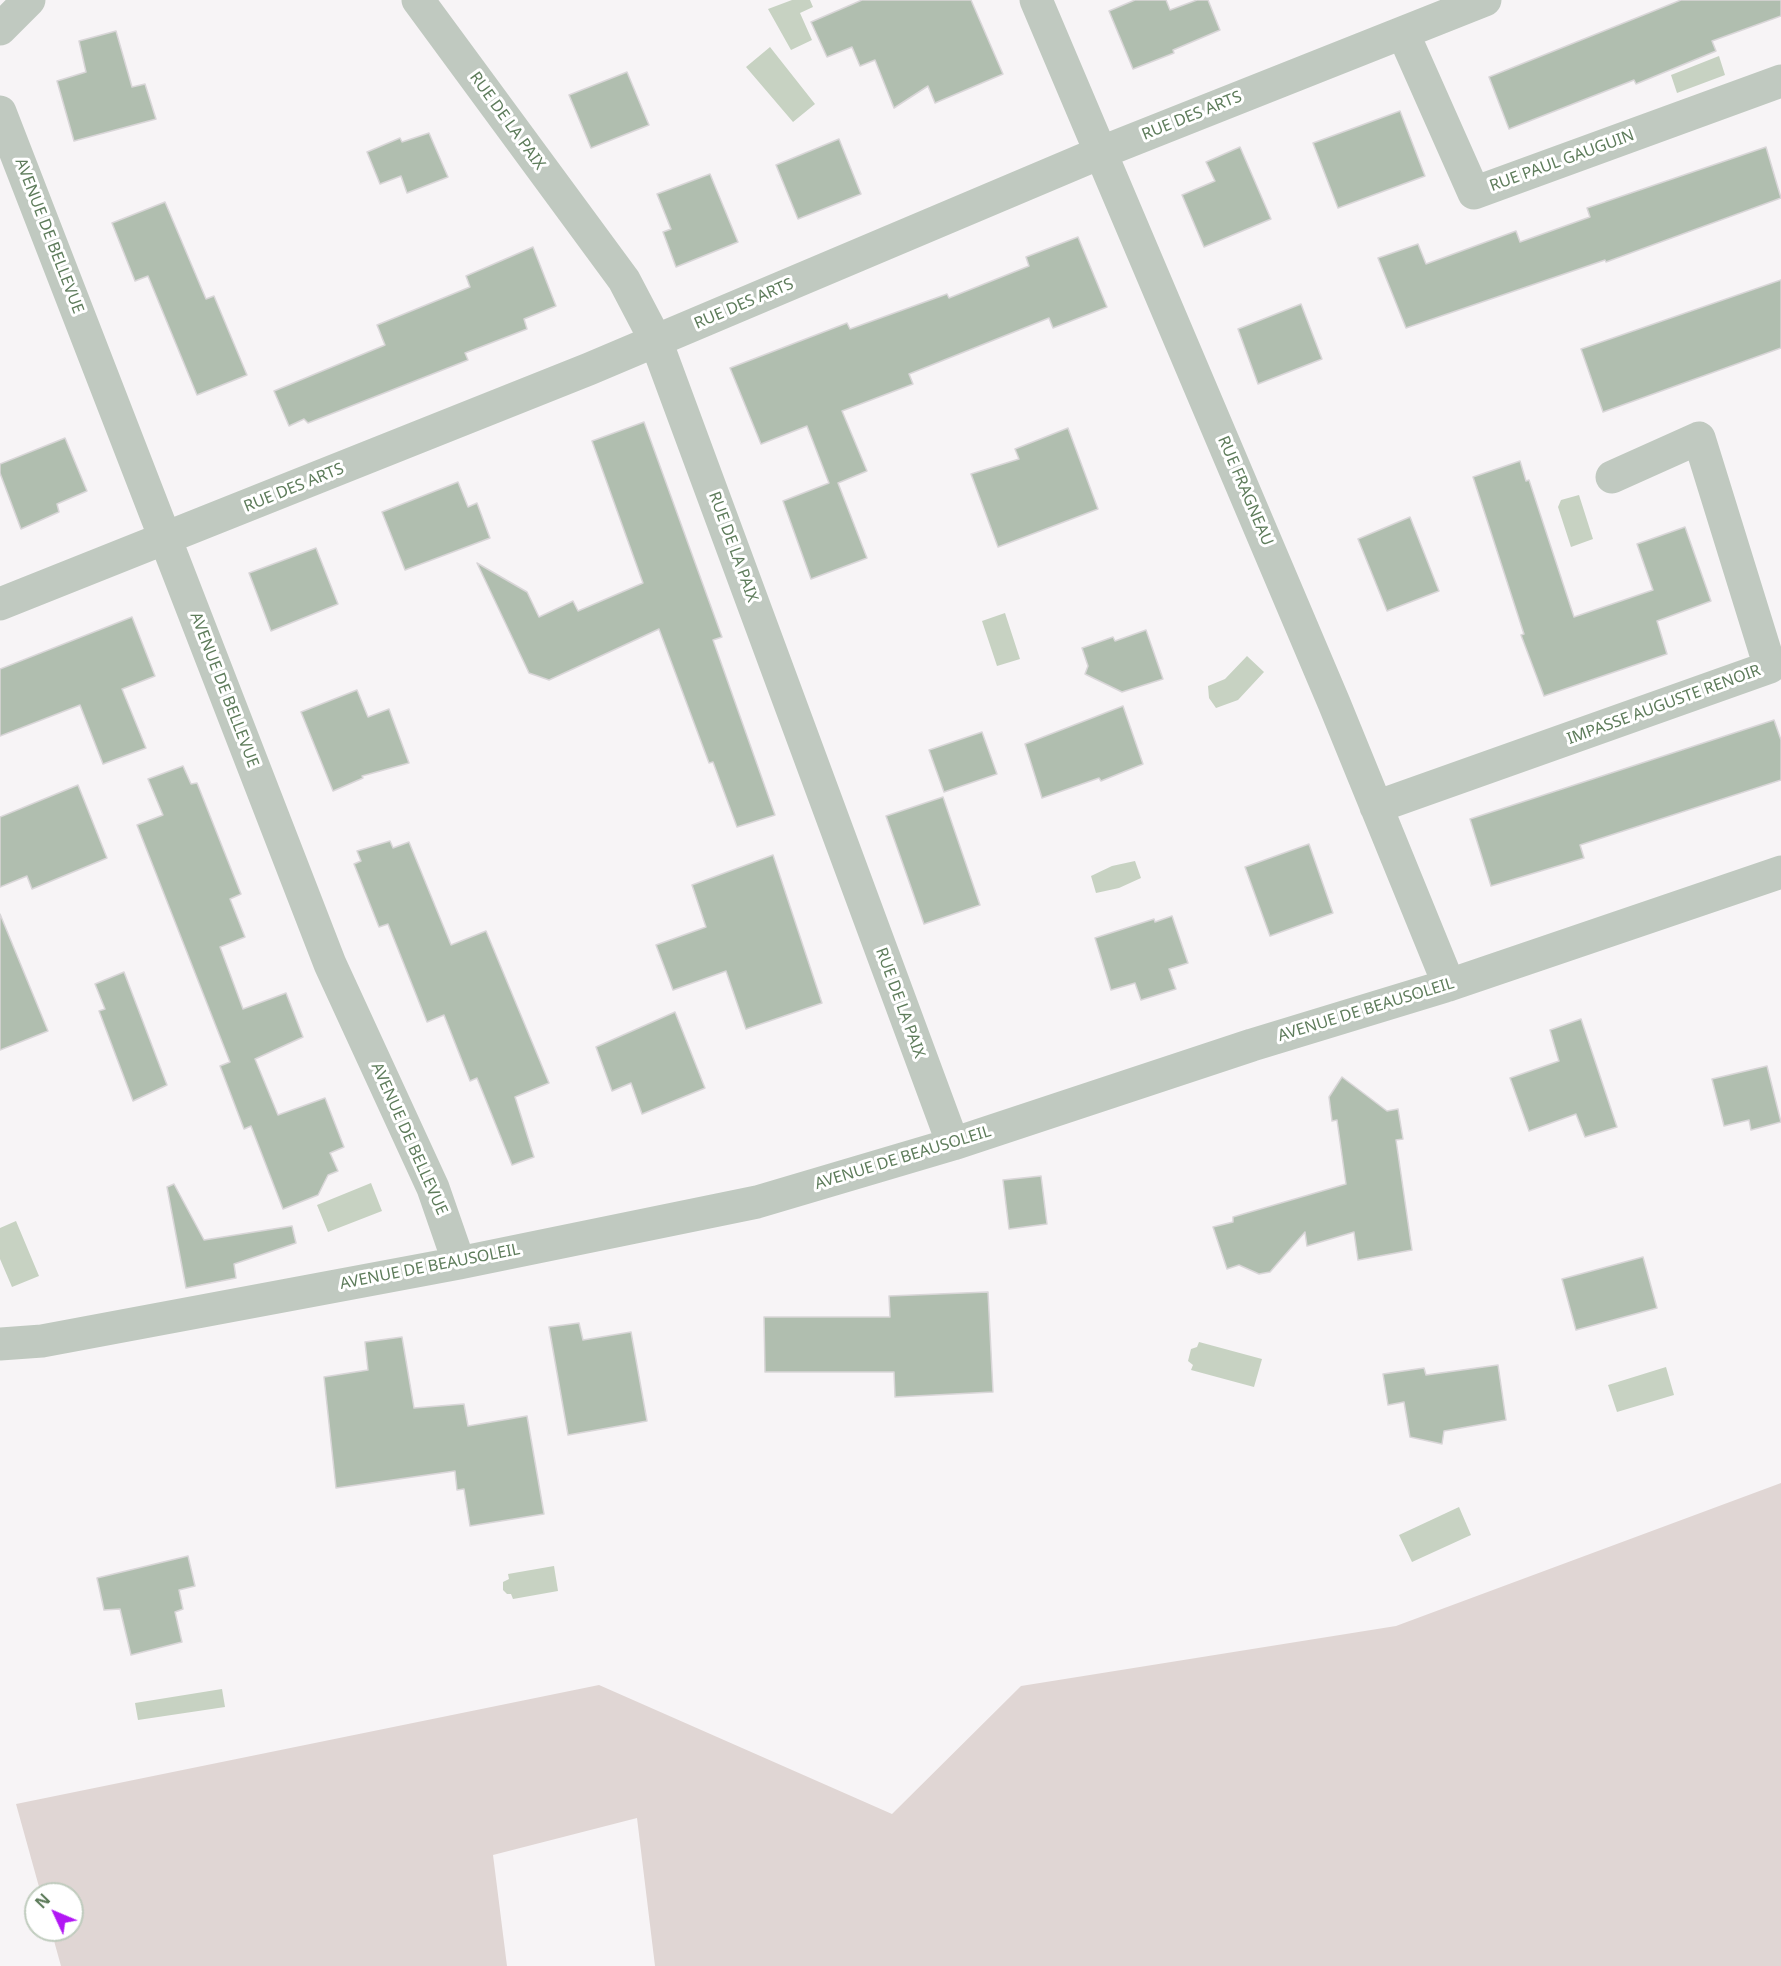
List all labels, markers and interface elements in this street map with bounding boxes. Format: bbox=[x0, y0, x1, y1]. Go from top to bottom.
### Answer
street label: RUE DE LA PAIX bbox=[465, 68, 549, 174]
street label: RUE DES ARTS bbox=[1139, 87, 1245, 145]
street label: RUE PAUL GAUGUIN bbox=[1487, 126, 1637, 196]
street label: AVENUE DE BELLEVUE bbox=[10, 156, 88, 316]
street label: RUE DES ARTS bbox=[691, 274, 797, 334]
street label: RUE FRAGNEAU bbox=[1213, 433, 1277, 549]
street label: RUE DES ARTS bbox=[241, 459, 347, 517]
street label: RUE DE LA PAIX bbox=[704, 489, 762, 605]
street label: AVENUE DE BELLEVUE bbox=[185, 610, 263, 770]
street label: IMPASSE AUGUSTE RENOIR bbox=[1565, 661, 1763, 749]
street label: RUE DE LA PAIX bbox=[871, 945, 929, 1061]
street label: AVENUE DE BEAUSOLEIL bbox=[1276, 974, 1456, 1046]
street label: AVENUE DE BELLEVUE bbox=[367, 1060, 451, 1218]
street label: AVENUE DE BEAUSOLEIL bbox=[813, 1122, 993, 1194]
street label: AVENUE DE BEAUSOLEIL bbox=[338, 1240, 522, 1294]
north arrow bbox=[24, 1882, 84, 1942]
text: N bbox=[30, 1889, 55, 1913]

